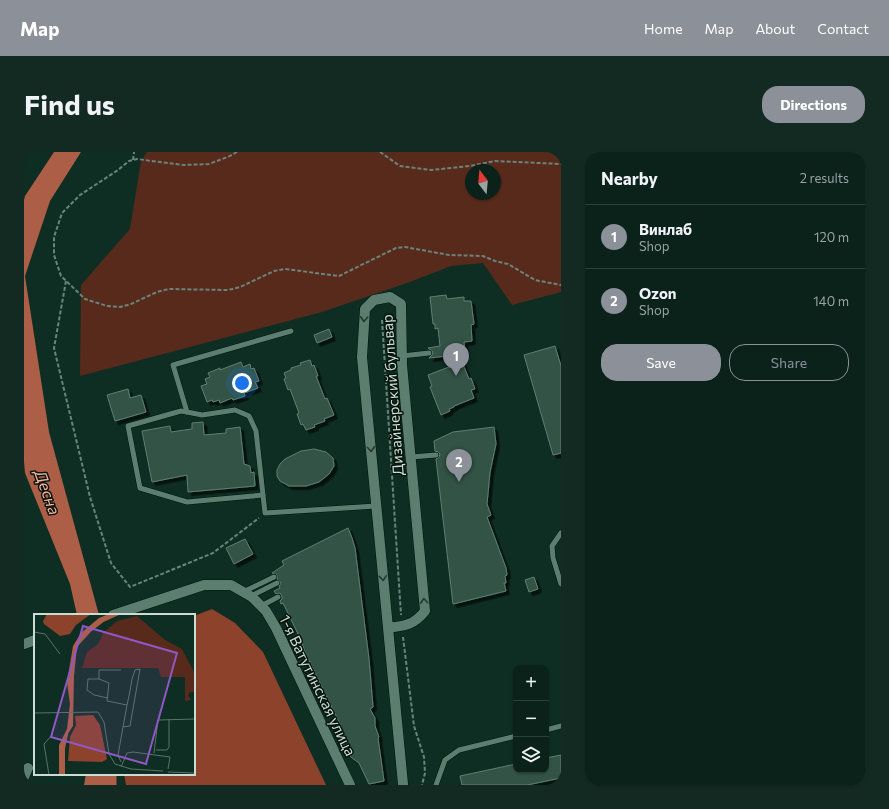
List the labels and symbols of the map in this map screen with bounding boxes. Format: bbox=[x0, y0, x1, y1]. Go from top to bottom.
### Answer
north arrow bbox=[465, 164, 501, 200]
street label: Дизайнерский бульвар bbox=[377, 314, 407, 476]
one-way arrow bbox=[360, 316, 369, 322]
pin: 1 bbox=[443, 343, 469, 376]
your location bbox=[232, 373, 252, 393]
one-way arrow bbox=[366, 446, 375, 452]
pin: 2 bbox=[446, 449, 472, 482]
water label: Десна bbox=[30, 465, 65, 517]
one-way arrow bbox=[378, 575, 387, 581]
one-way arrow bbox=[419, 598, 428, 604]
street label: 1-я Ватутинская улица bbox=[276, 611, 360, 759]
inset map bbox=[34, 614, 195, 775]

